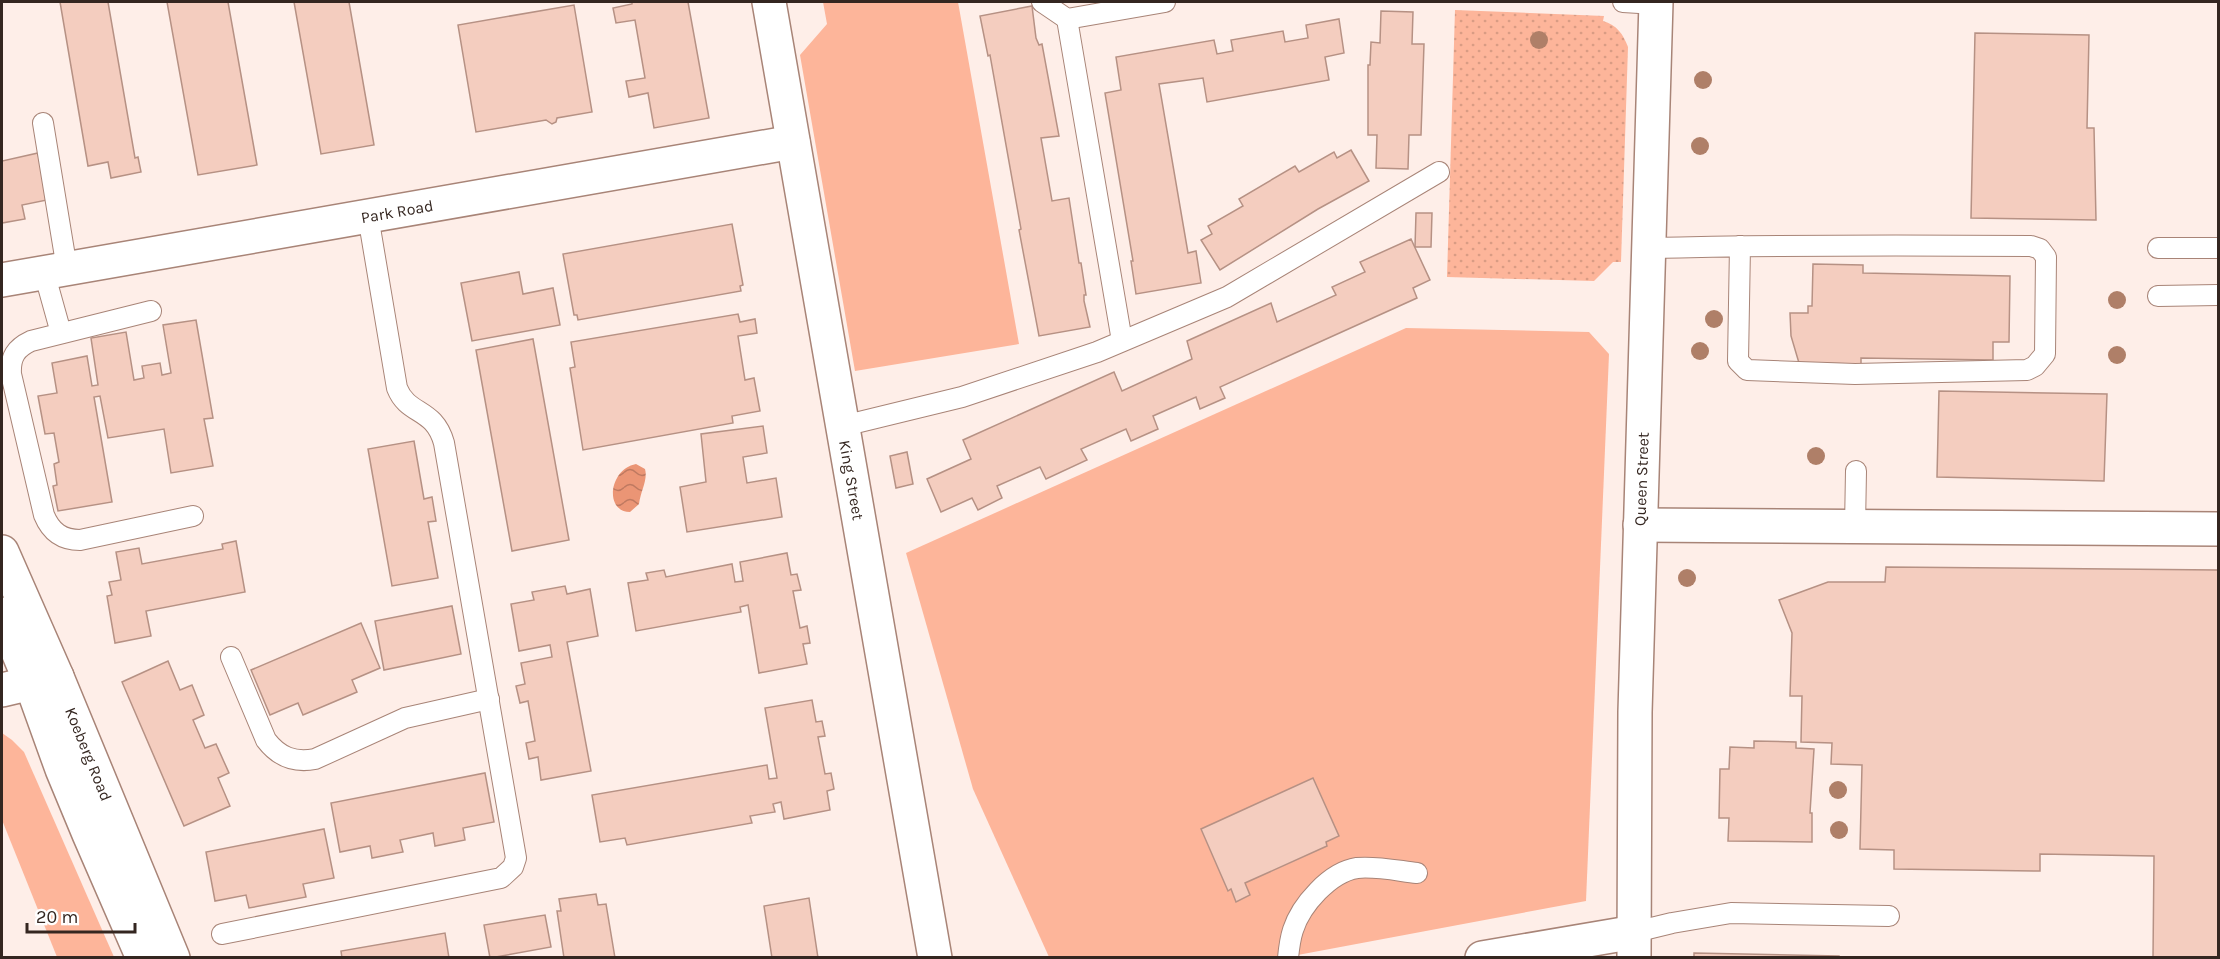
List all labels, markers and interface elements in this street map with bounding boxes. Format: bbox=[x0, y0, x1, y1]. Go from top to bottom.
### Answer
street label: Park Road bbox=[359, 196, 435, 227]
street label: Queen Street bbox=[1630, 432, 1653, 526]
street label: King Street bbox=[835, 439, 868, 522]
street label: Koeberg Road bbox=[61, 704, 116, 804]
scale bar bbox=[27, 896, 135, 934]
text: 20 m bbox=[36, 906, 78, 928]

